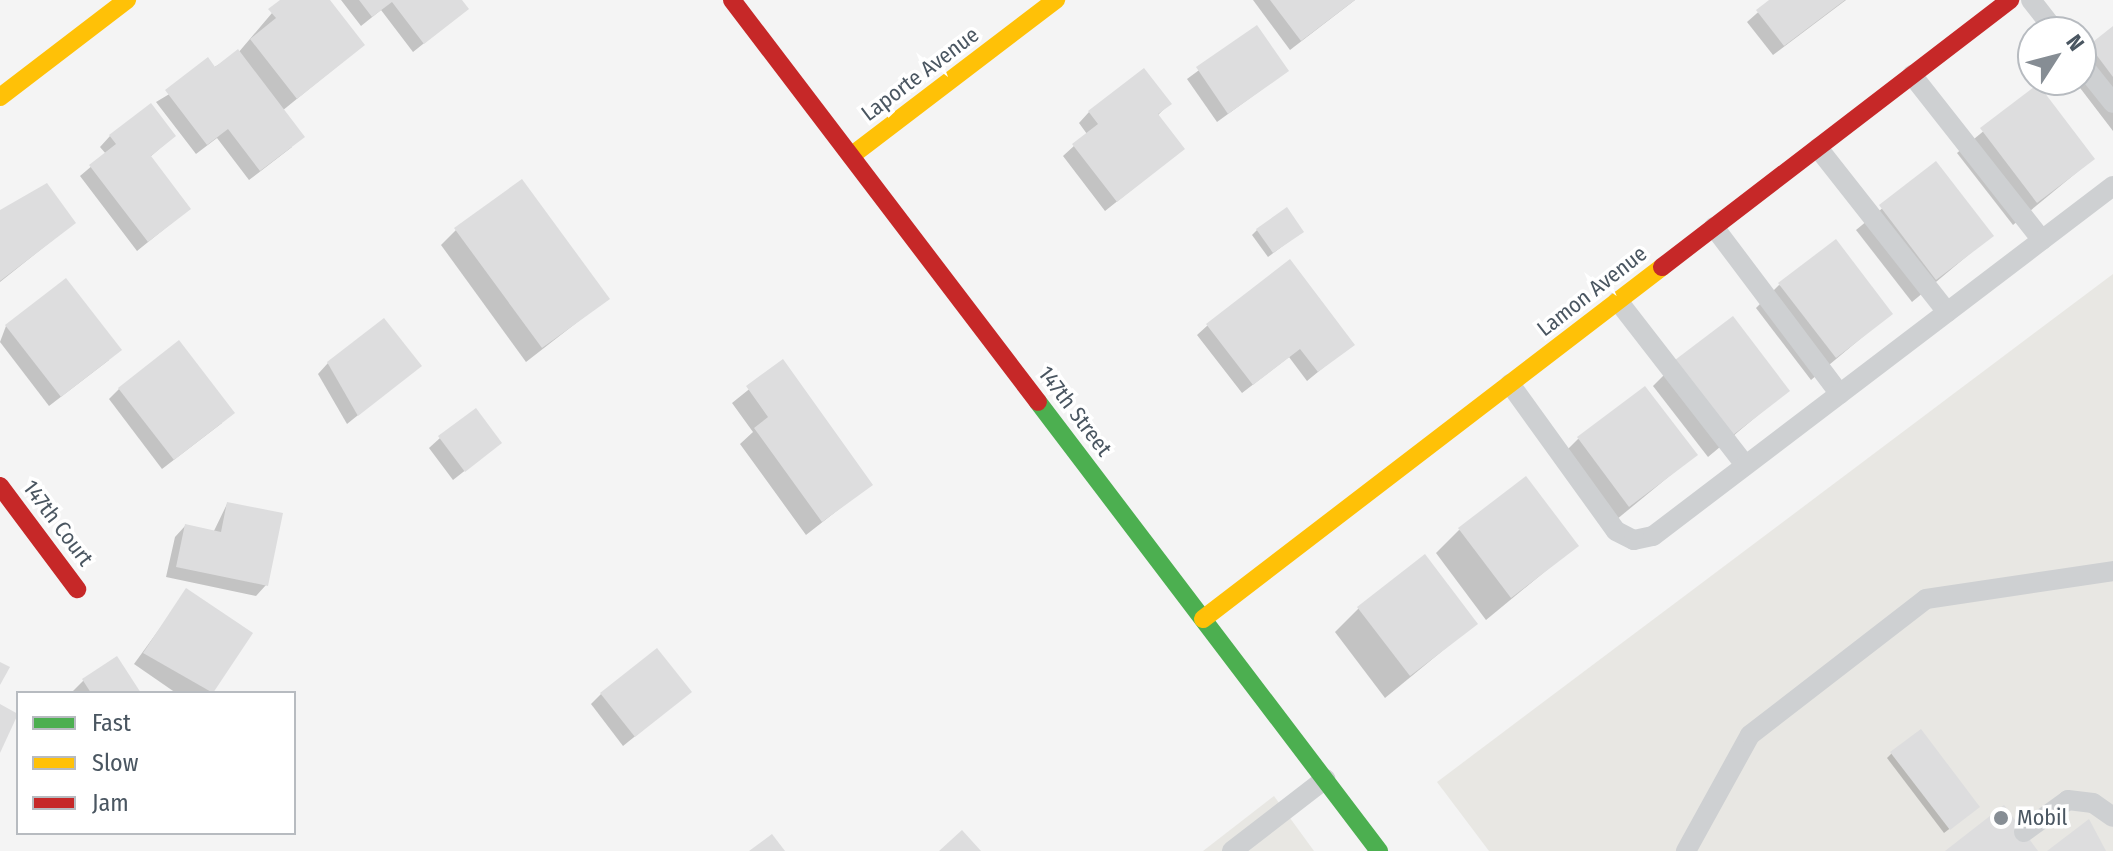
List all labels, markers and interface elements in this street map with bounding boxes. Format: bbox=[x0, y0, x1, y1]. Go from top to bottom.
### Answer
north arrow bbox=[2017, 16, 2097, 96]
street label: Laporte Avenue bbox=[856, 21, 984, 127]
text: N bbox=[2060, 30, 2090, 56]
street label: Lamon Avenue bbox=[1532, 240, 1652, 342]
street label: 147th Street bbox=[1033, 361, 1117, 461]
street label: 147th Court bbox=[17, 475, 99, 571]
legend bbox=[16, 691, 296, 835]
text: Fast bbox=[92, 709, 131, 737]
text: Slow bbox=[92, 749, 138, 777]
text: Jam bbox=[92, 789, 129, 817]
place label: Mobil bbox=[2017, 805, 2067, 831]
marker: Mobil bbox=[1992, 809, 2010, 827]

